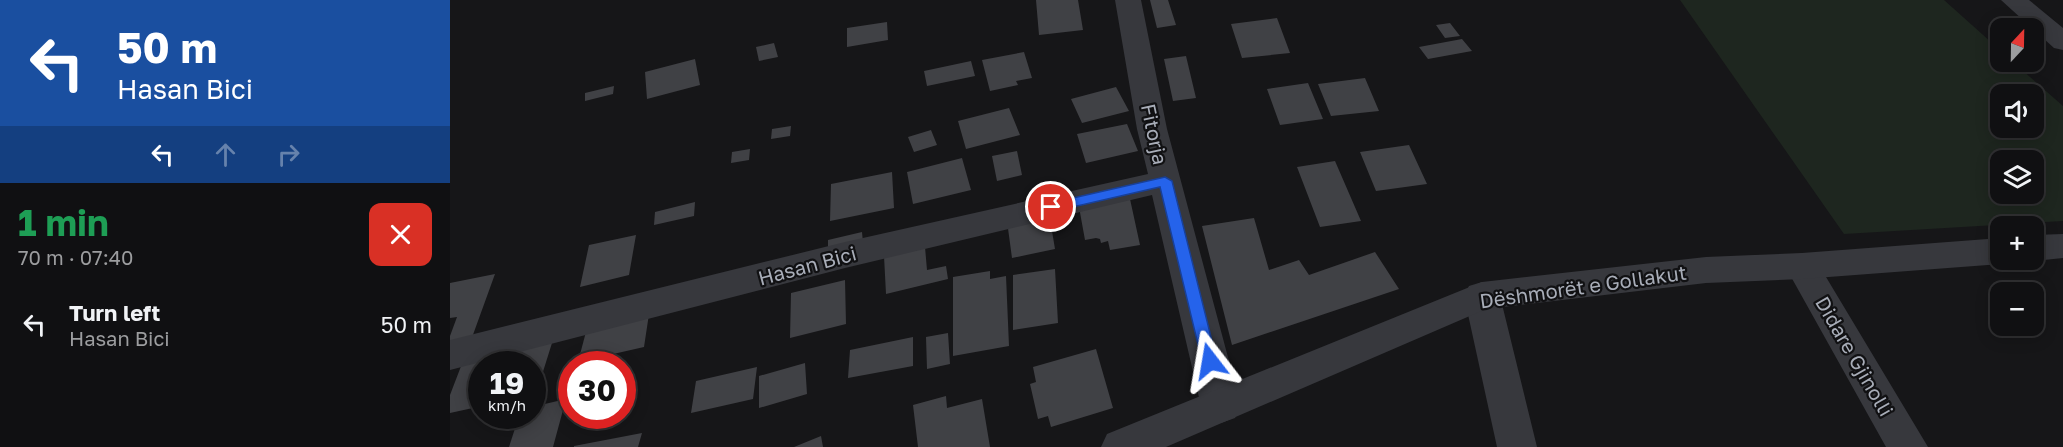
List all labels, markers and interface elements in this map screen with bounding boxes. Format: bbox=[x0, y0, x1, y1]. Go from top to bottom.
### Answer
north arrow bbox=[1990, 18, 2044, 72]
map controls bbox=[1990, 18, 2044, 336]
text: 50 m bbox=[117, 22, 217, 72]
icon: left bbox=[18, 24, 96, 102]
text: Hasan Bici bbox=[117, 73, 253, 105]
button: sound bbox=[1990, 84, 2044, 138]
street label: Fitorja bbox=[1137, 101, 1173, 167]
icon: left bbox=[146, 138, 179, 171]
icon: ahead bbox=[209, 138, 242, 171]
icon: right bbox=[272, 138, 305, 171]
button: layers bbox=[1990, 150, 2044, 204]
pin bbox=[1025, 181, 1076, 232]
icon: arrive bbox=[1034, 190, 1067, 223]
text: 1 min bbox=[18, 201, 109, 244]
button: close bbox=[369, 203, 432, 266]
button: + bbox=[1990, 216, 2044, 270]
street label: Hasan Bici bbox=[755, 240, 859, 290]
text: 70 m · 07:40 bbox=[18, 245, 133, 269]
street label: Dëshmorët e Gollakut bbox=[1478, 260, 1688, 312]
button: − bbox=[1990, 282, 2044, 336]
street label: Didare Gjinolli bbox=[1811, 292, 1899, 420]
text: Turn left bbox=[69, 299, 160, 326]
icon: left bbox=[18, 308, 51, 341]
text: 50 m bbox=[381, 311, 432, 338]
text: Hasan Bici bbox=[69, 326, 170, 350]
position arrow bbox=[1178, 329, 1242, 393]
speed limit sign: 30 bbox=[558, 351, 636, 429]
text: 19 bbox=[490, 365, 524, 401]
text: km/h bbox=[488, 396, 526, 414]

